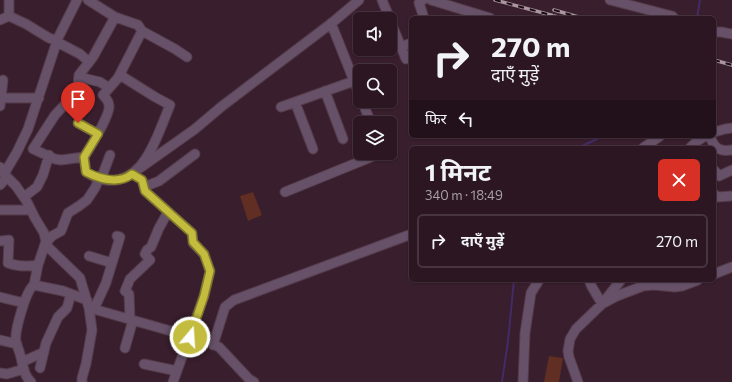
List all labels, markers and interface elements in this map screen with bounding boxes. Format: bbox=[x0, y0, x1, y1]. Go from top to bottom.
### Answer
map controls bbox=[353, 12, 397, 160]
button: sound bbox=[353, 12, 397, 56]
text: 270 m bbox=[491, 29, 570, 63]
icon: right bbox=[425, 32, 477, 84]
text: दाएँ मुड़ें bbox=[491, 63, 539, 85]
button: search bbox=[353, 64, 397, 108]
pin bbox=[61, 82, 95, 123]
icon: arrive bbox=[67, 88, 89, 110]
icon: left bbox=[455, 108, 477, 130]
text: फिर bbox=[425, 109, 447, 127]
button: layers bbox=[353, 116, 397, 160]
text: 1 मिनट bbox=[425, 157, 491, 186]
button: close bbox=[658, 159, 700, 201]
text: 340 m · 18:49 bbox=[425, 187, 503, 203]
icon: right bbox=[427, 230, 449, 252]
text: दाएँ मुड़ें bbox=[461, 231, 504, 249]
text: 270 m bbox=[656, 232, 698, 250]
position arrow bbox=[169, 316, 211, 358]

